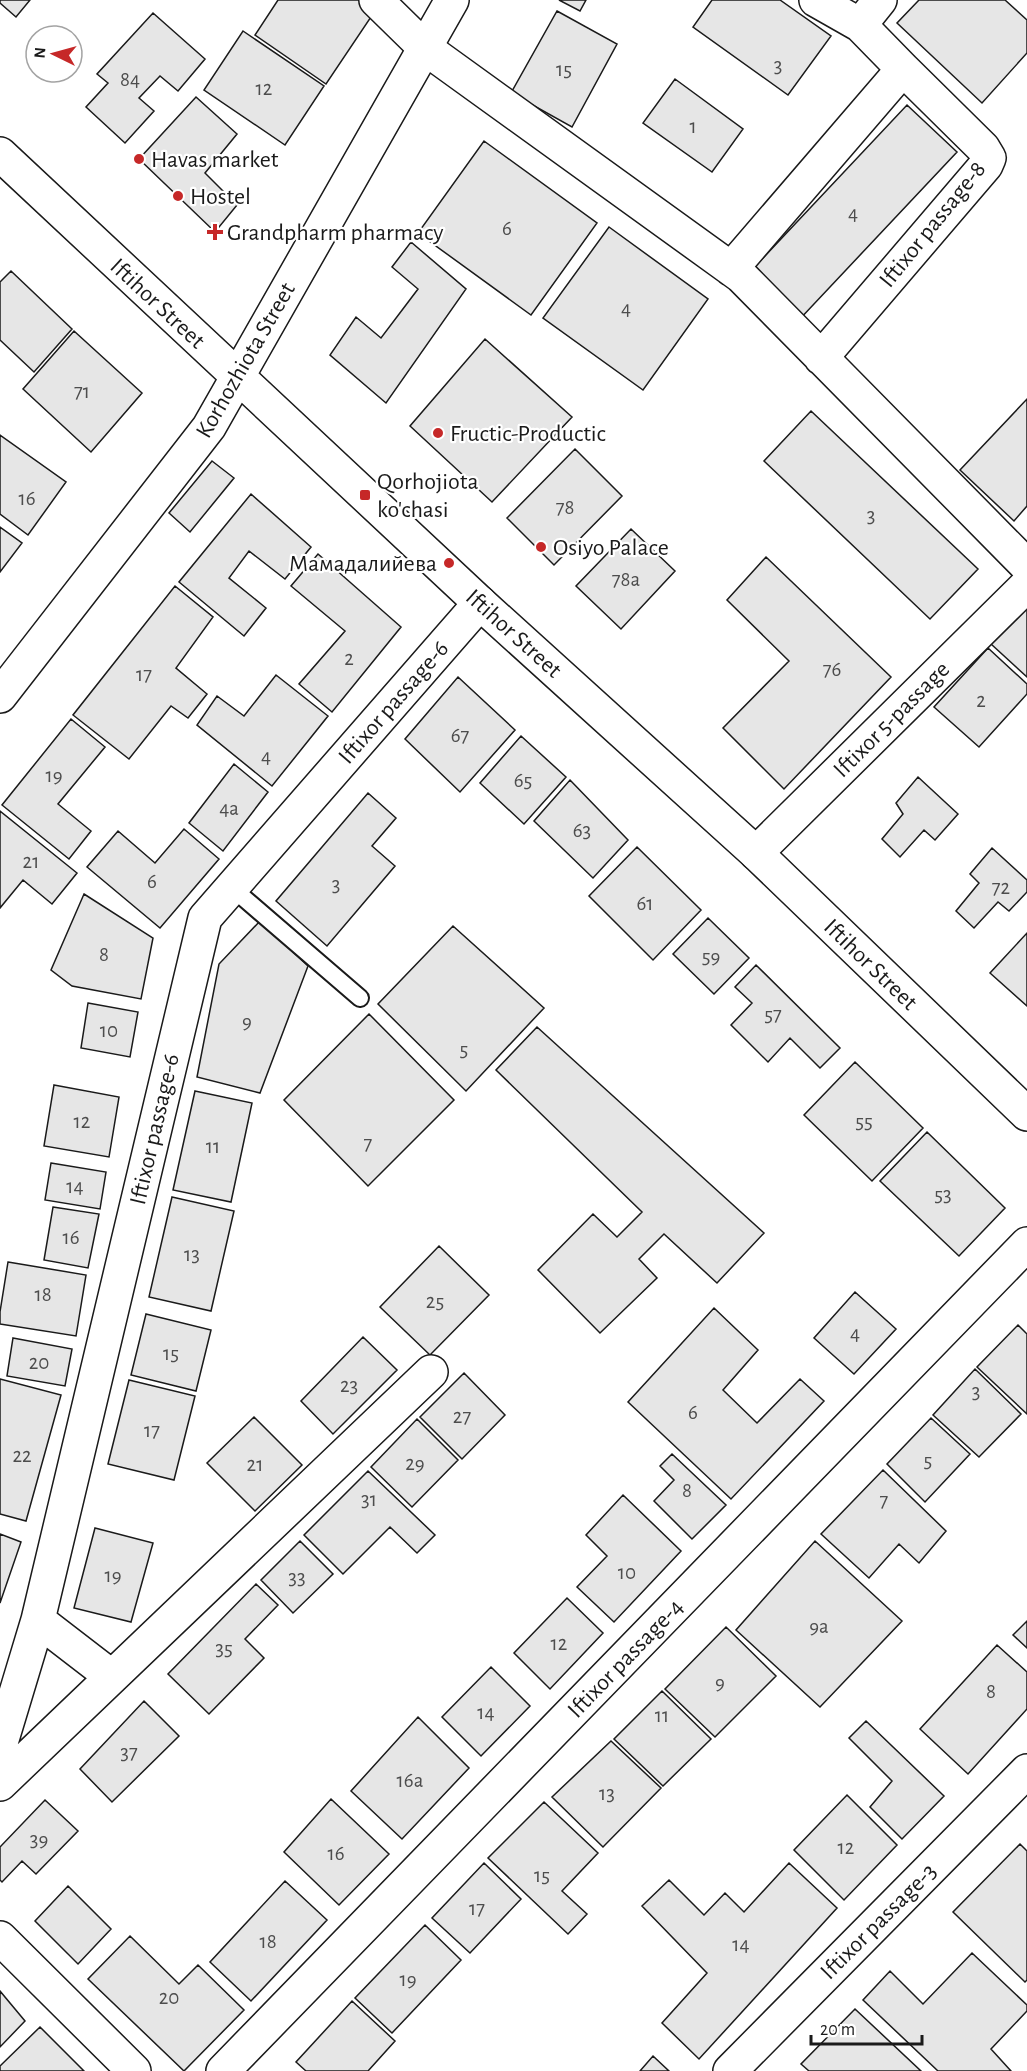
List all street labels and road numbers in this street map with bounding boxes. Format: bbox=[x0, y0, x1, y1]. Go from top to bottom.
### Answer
street label: Iftixor passage-8 bbox=[875, 157, 991, 292]
street label: Iftihor Street bbox=[105, 254, 209, 354]
street label: Korhozhiota Street bbox=[192, 278, 300, 442]
street label: Iftihor Street bbox=[461, 585, 566, 683]
street label: Iftixor passage-6 bbox=[334, 637, 453, 769]
street label: Iftixor 5-passage bbox=[829, 657, 954, 782]
street label: Iftihor Street bbox=[819, 915, 922, 1015]
street label: Iftixor passage-6 bbox=[126, 1051, 184, 1207]
street label: Iftixor passage-4 bbox=[563, 1595, 688, 1723]
street label: Iftixor passage-3 bbox=[816, 1859, 941, 1984]

